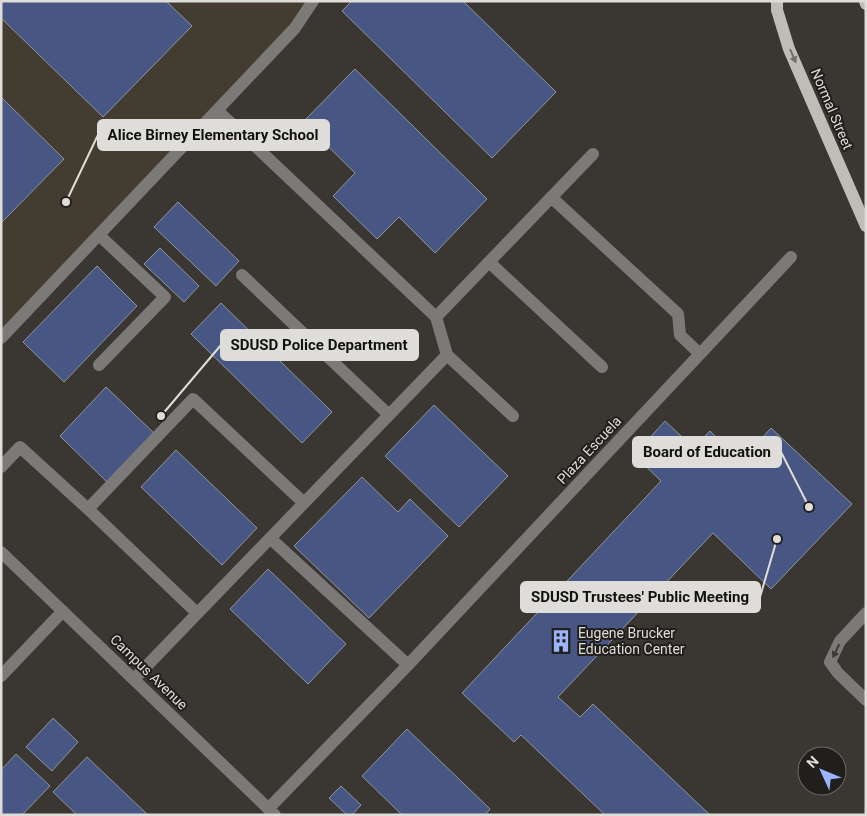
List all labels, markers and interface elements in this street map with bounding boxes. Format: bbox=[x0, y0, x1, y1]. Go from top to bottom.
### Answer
one-way arrow bbox=[789, 49, 797, 63]
street label: Normal Street bbox=[808, 66, 856, 152]
callout: Alice Birney Elementary School bbox=[98, 120, 329, 150]
text: Alice Birney Elementary School bbox=[108, 126, 318, 144]
callout: SDUSD Police Department bbox=[221, 330, 418, 360]
text: SDUSD Police Department bbox=[230, 336, 408, 354]
street label: Plaza Escuela bbox=[554, 413, 624, 487]
callout: Board of Education bbox=[633, 437, 781, 467]
text: Board of Education bbox=[643, 443, 771, 461]
callout: SDUSD Trustees' Public Meeting bbox=[521, 582, 760, 612]
text: SDUSD Trustees' Public Meeting bbox=[531, 588, 749, 606]
place label: Eugene Brucker Education Center bbox=[578, 625, 685, 657]
building icon: Eugene Brucker Education Center bbox=[548, 628, 574, 654]
street label: Campus Avenue bbox=[107, 631, 191, 713]
one-way arrow bbox=[831, 644, 839, 658]
north arrow bbox=[797, 746, 847, 796]
text: N bbox=[803, 753, 822, 771]

